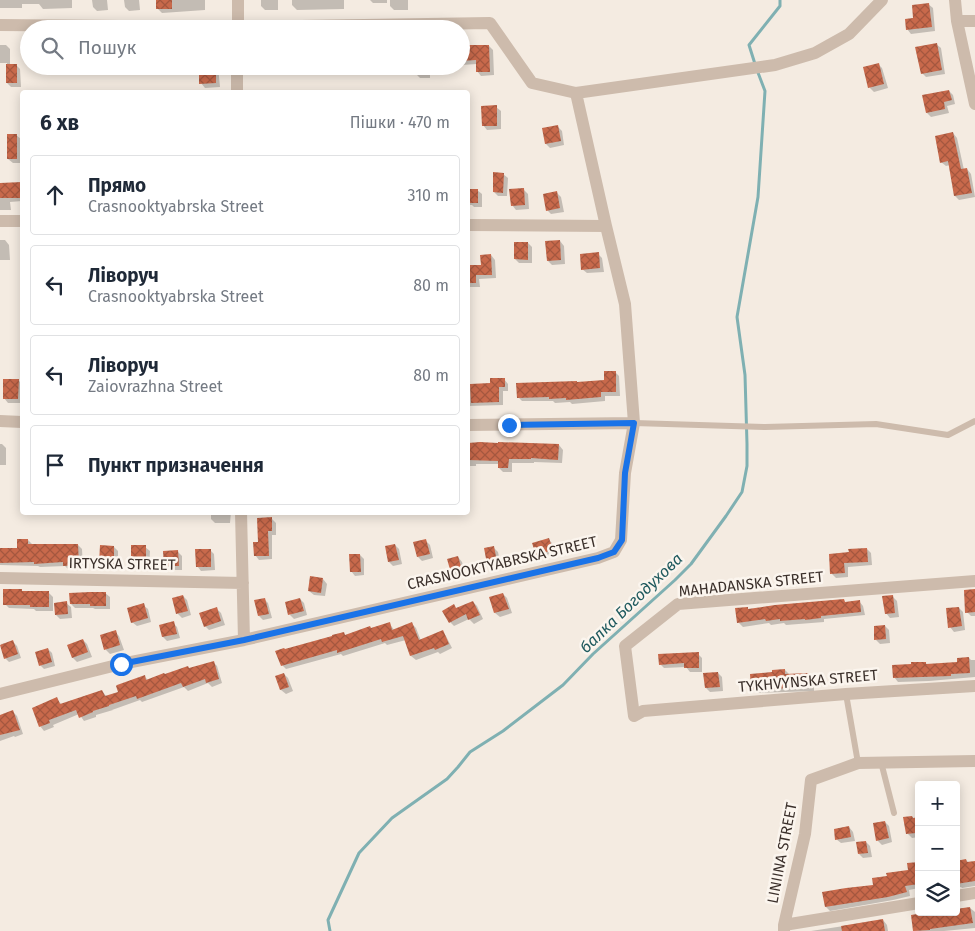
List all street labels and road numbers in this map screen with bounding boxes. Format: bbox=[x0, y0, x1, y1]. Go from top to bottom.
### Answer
street label: CRASNOOKTYABRSKA STREET bbox=[405, 532, 599, 594]
street label: IRTYSKA STREET bbox=[68, 554, 176, 574]
street label: MAHADANSKA STREET bbox=[678, 567, 825, 601]
street label: TYKHVYNSKA STREET bbox=[738, 666, 879, 696]
street label: LINIINA STREET bbox=[763, 801, 801, 905]

